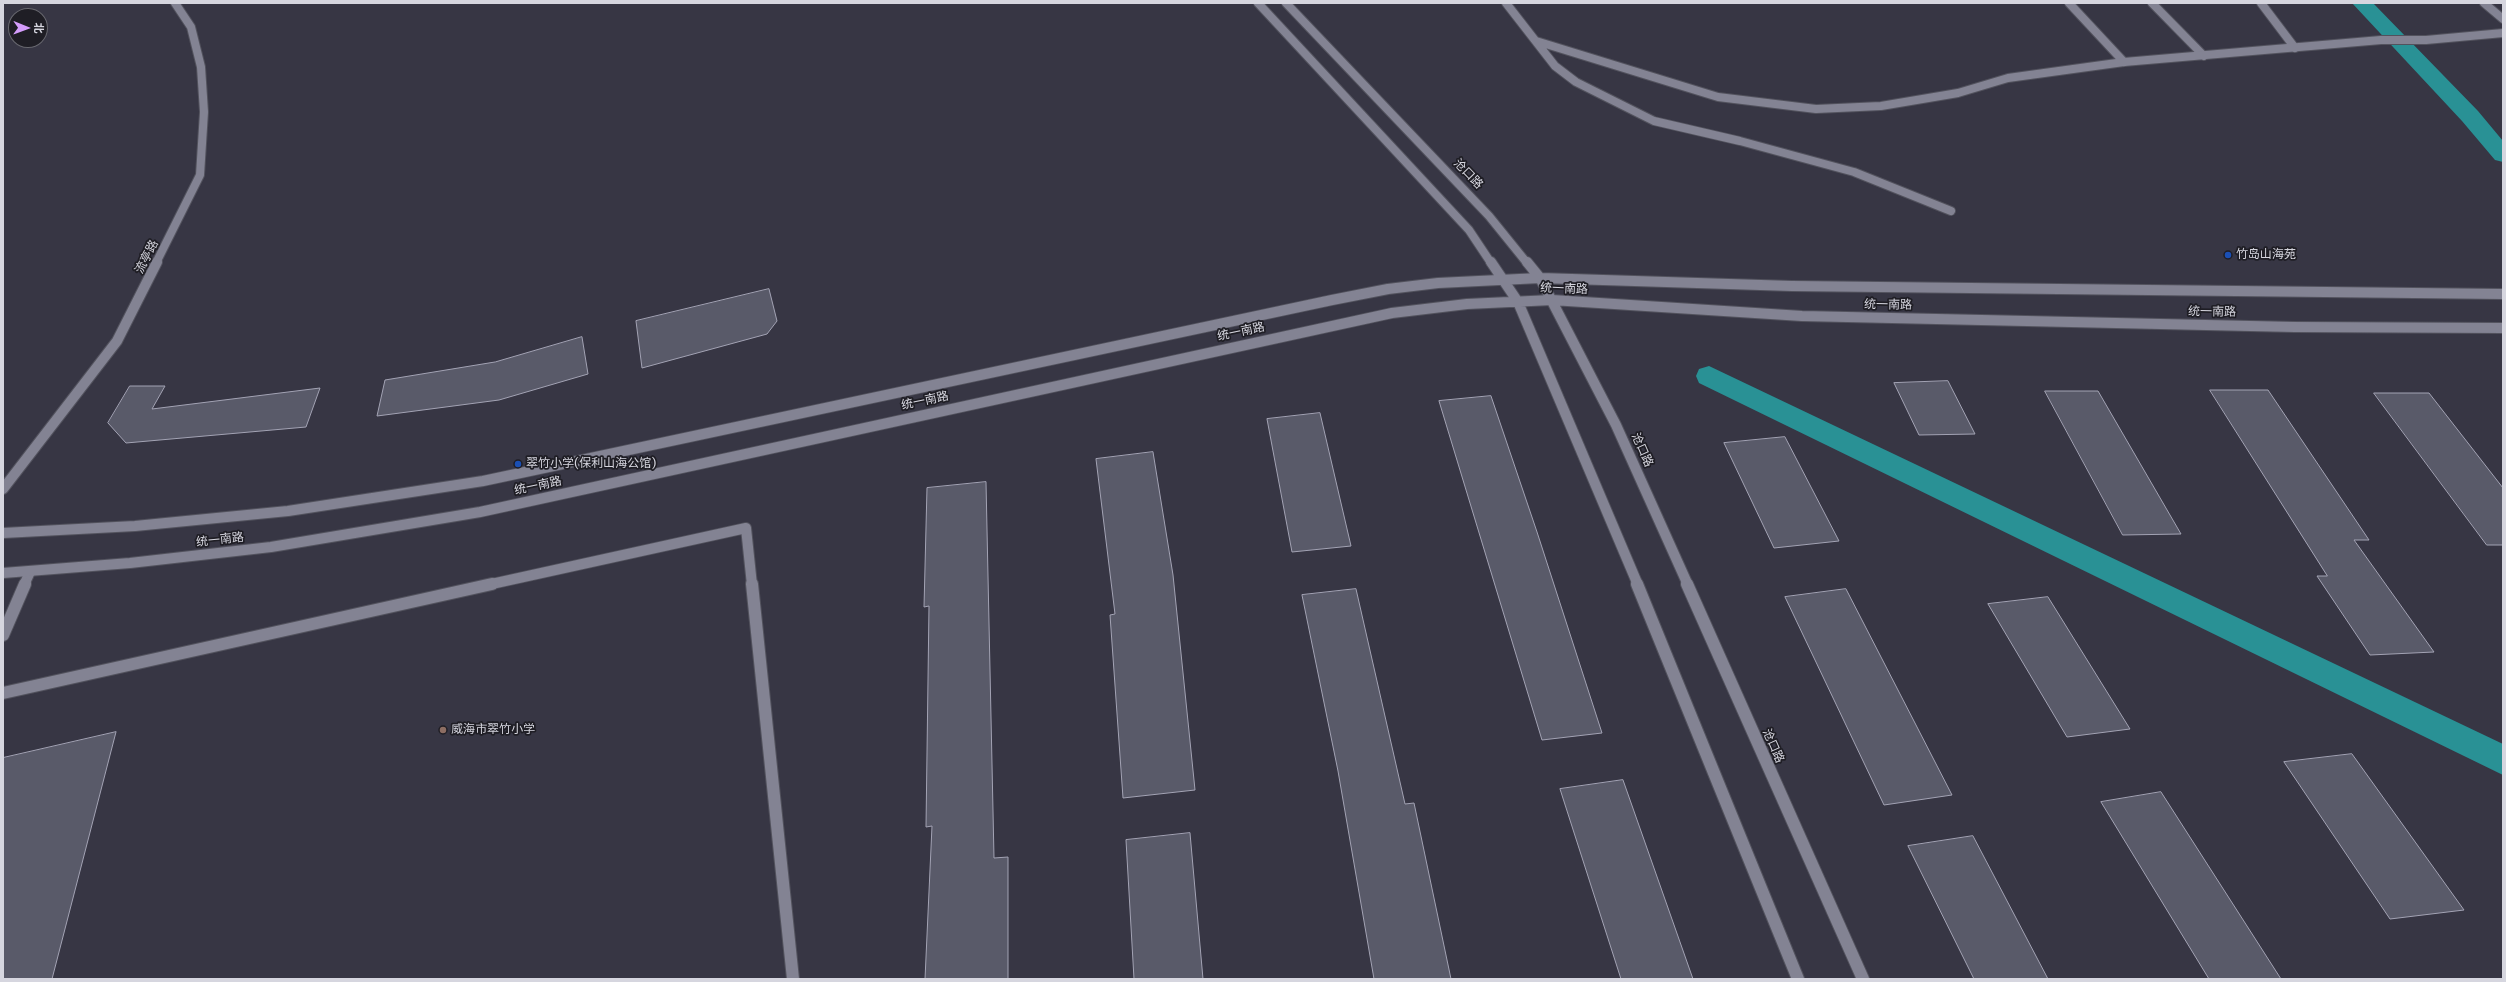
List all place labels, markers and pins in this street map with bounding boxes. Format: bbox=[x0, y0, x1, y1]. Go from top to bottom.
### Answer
place label: 竹岛山海苑 bbox=[2236, 248, 2296, 262]
marker: 竹岛山海苑 bbox=[2223, 250, 2233, 260]
place label: 翠竹小学(保利山海公馆) bbox=[526, 457, 656, 471]
marker: 翠竹小学(保利山海公馆) bbox=[513, 459, 523, 469]
place label: 威海市翠竹小学 bbox=[451, 723, 535, 737]
marker: 威海市翠竹小学 bbox=[438, 725, 448, 735]

